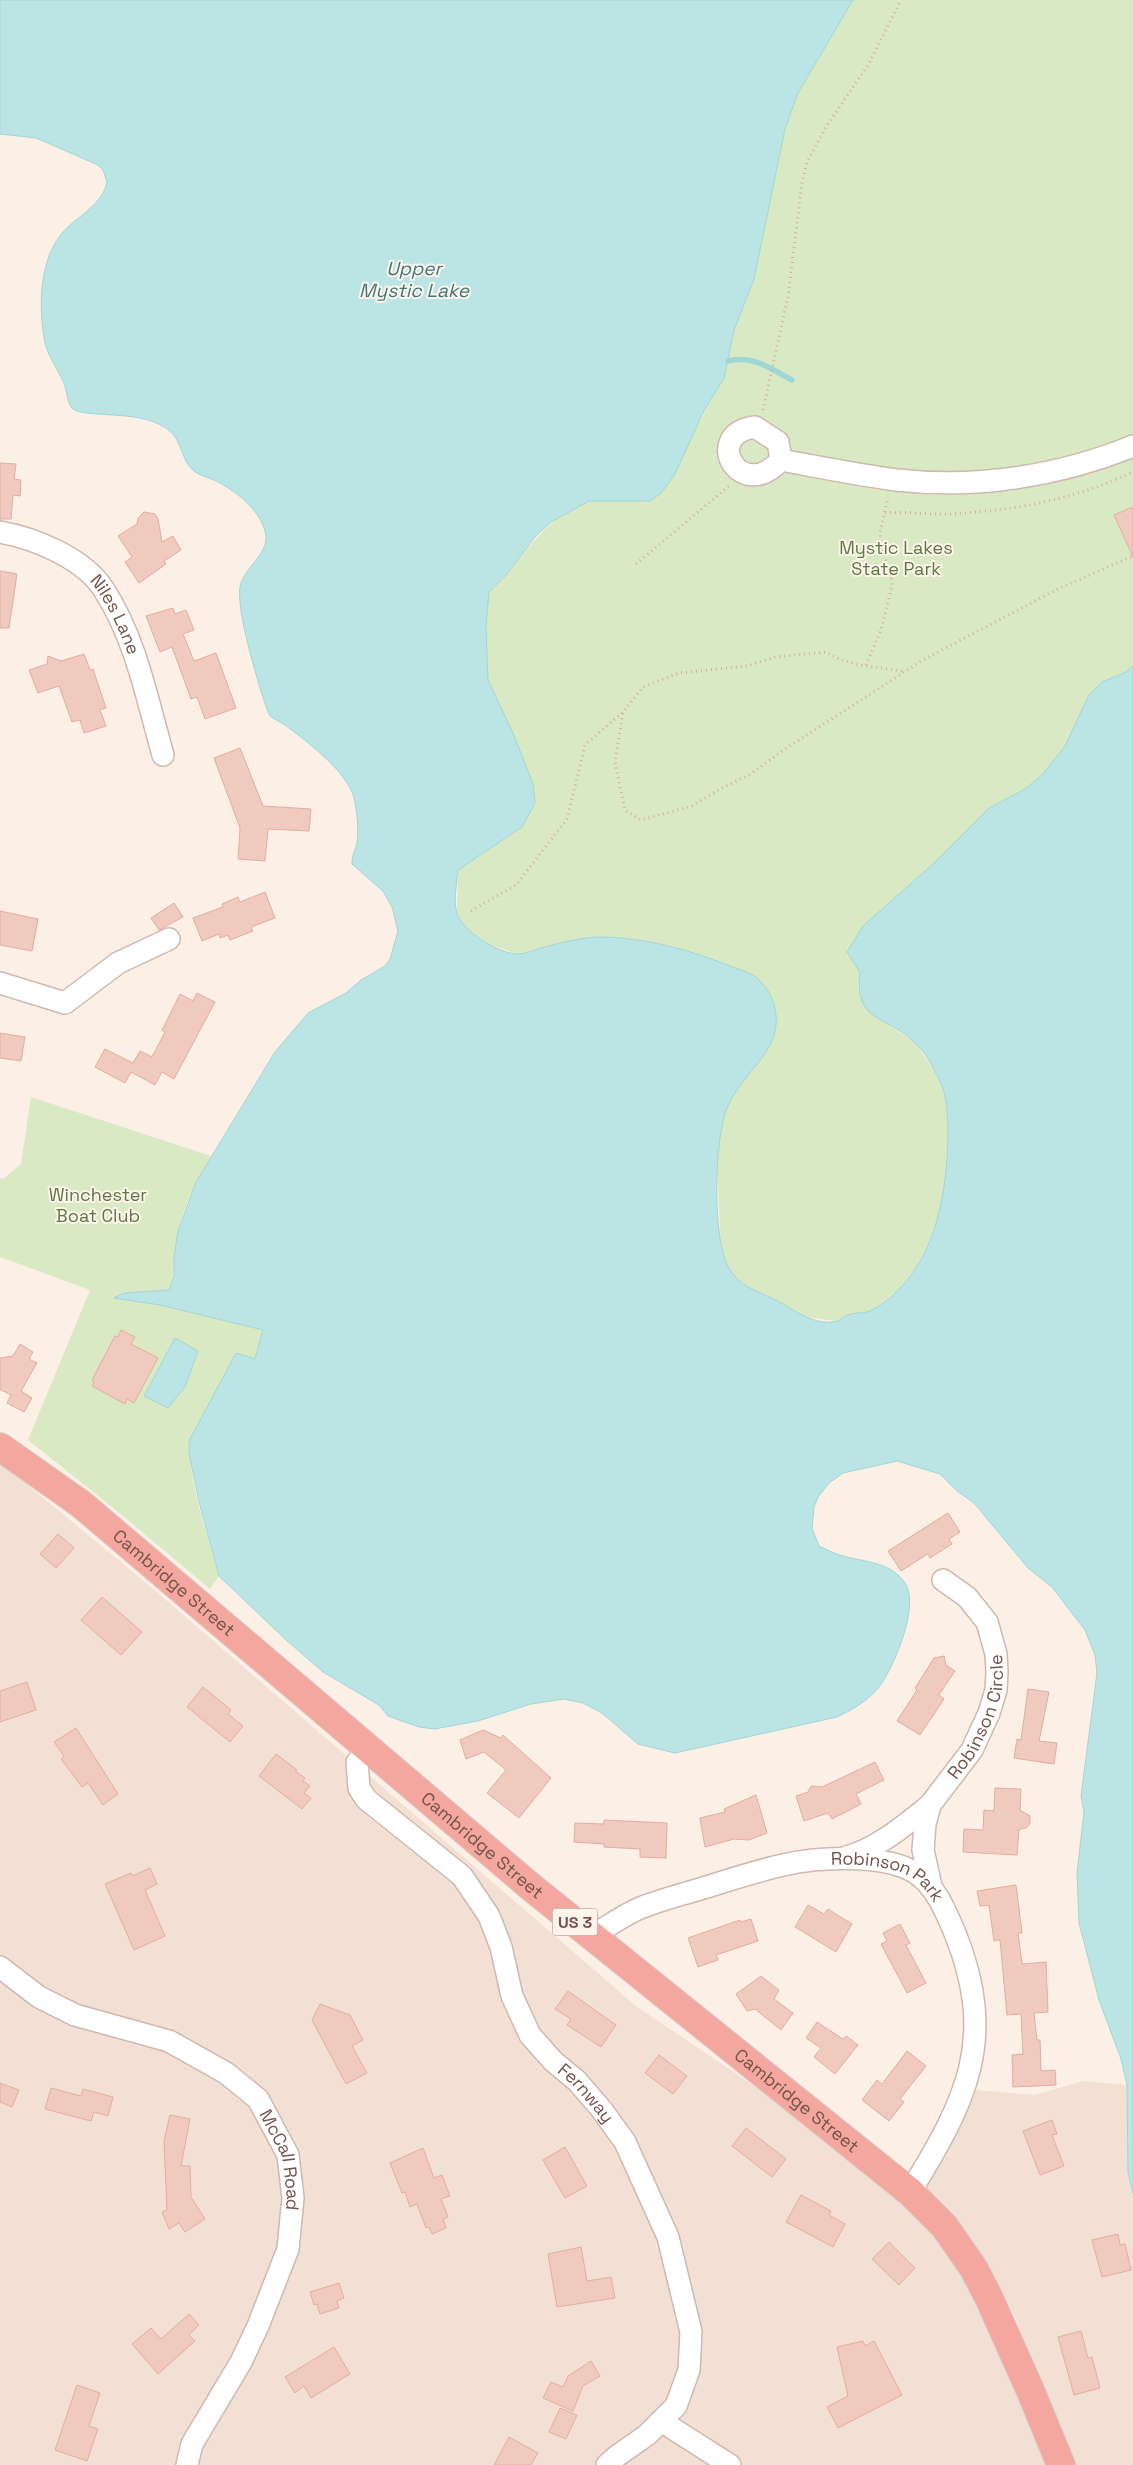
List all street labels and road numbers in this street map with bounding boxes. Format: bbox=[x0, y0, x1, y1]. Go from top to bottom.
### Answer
street label: Niles Lane bbox=[85, 569, 146, 658]
street label: Cambridge Street bbox=[108, 1524, 240, 1641]
street label: Robinson Circle bbox=[942, 1654, 1008, 1784]
street label: Cambridge Street bbox=[417, 1787, 549, 1904]
street label: Robinson Park bbox=[831, 1846, 950, 1906]
road number: US 3 bbox=[552, 1908, 598, 1935]
street label: Cambridge Street bbox=[730, 2043, 864, 2158]
street label: Fernway bbox=[553, 2058, 620, 2127]
street label: McCall Road bbox=[255, 2105, 305, 2212]

